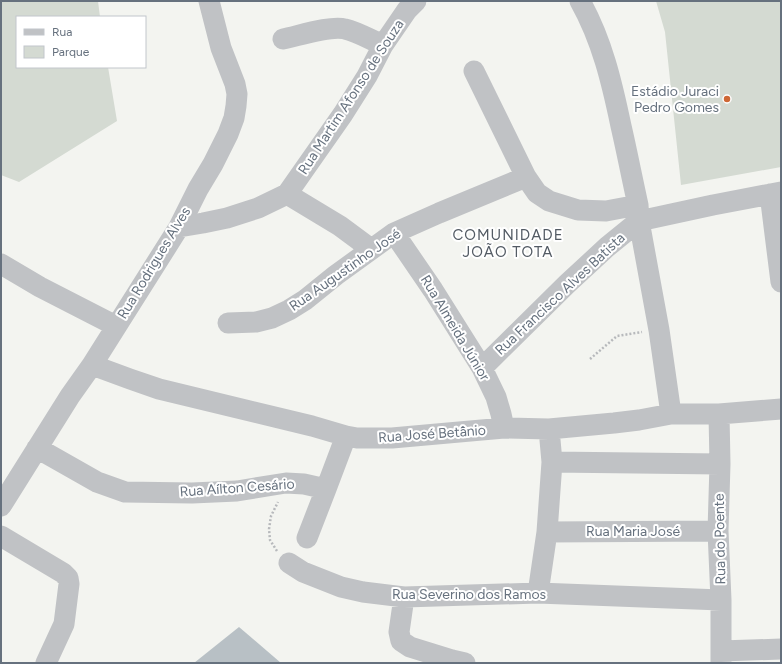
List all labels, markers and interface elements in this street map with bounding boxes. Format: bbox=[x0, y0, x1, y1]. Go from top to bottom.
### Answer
legend bbox=[16, 16, 146, 68]
street label: Rua Martim Afonso de Souza bbox=[295, 16, 407, 178]
text: Rua bbox=[52, 25, 72, 39]
text: Parque bbox=[52, 45, 90, 59]
place label: Estádio Juraci Pedro Gomes bbox=[631, 83, 719, 116]
marker: Estádio Juraci Pedro Gomes bbox=[722, 94, 732, 104]
street label: Rua Rodrigues Alves bbox=[114, 204, 194, 322]
street label: Rua Augustinho José bbox=[286, 225, 404, 315]
district label: COMUNIDADE JOÃO TOTA bbox=[452, 226, 564, 261]
street label: Rua Francisco Alves Batista bbox=[492, 229, 628, 359]
street label: Rua Almeida Júnior bbox=[417, 272, 493, 384]
street label: Rua José Betânio bbox=[378, 422, 486, 446]
street label: Rua Aílton Cesário bbox=[179, 476, 295, 500]
street label: Rua do Poente bbox=[711, 493, 729, 585]
street label: Rua Maria José bbox=[586, 523, 680, 540]
street label: Rua Severino dos Ramos bbox=[392, 586, 546, 603]

